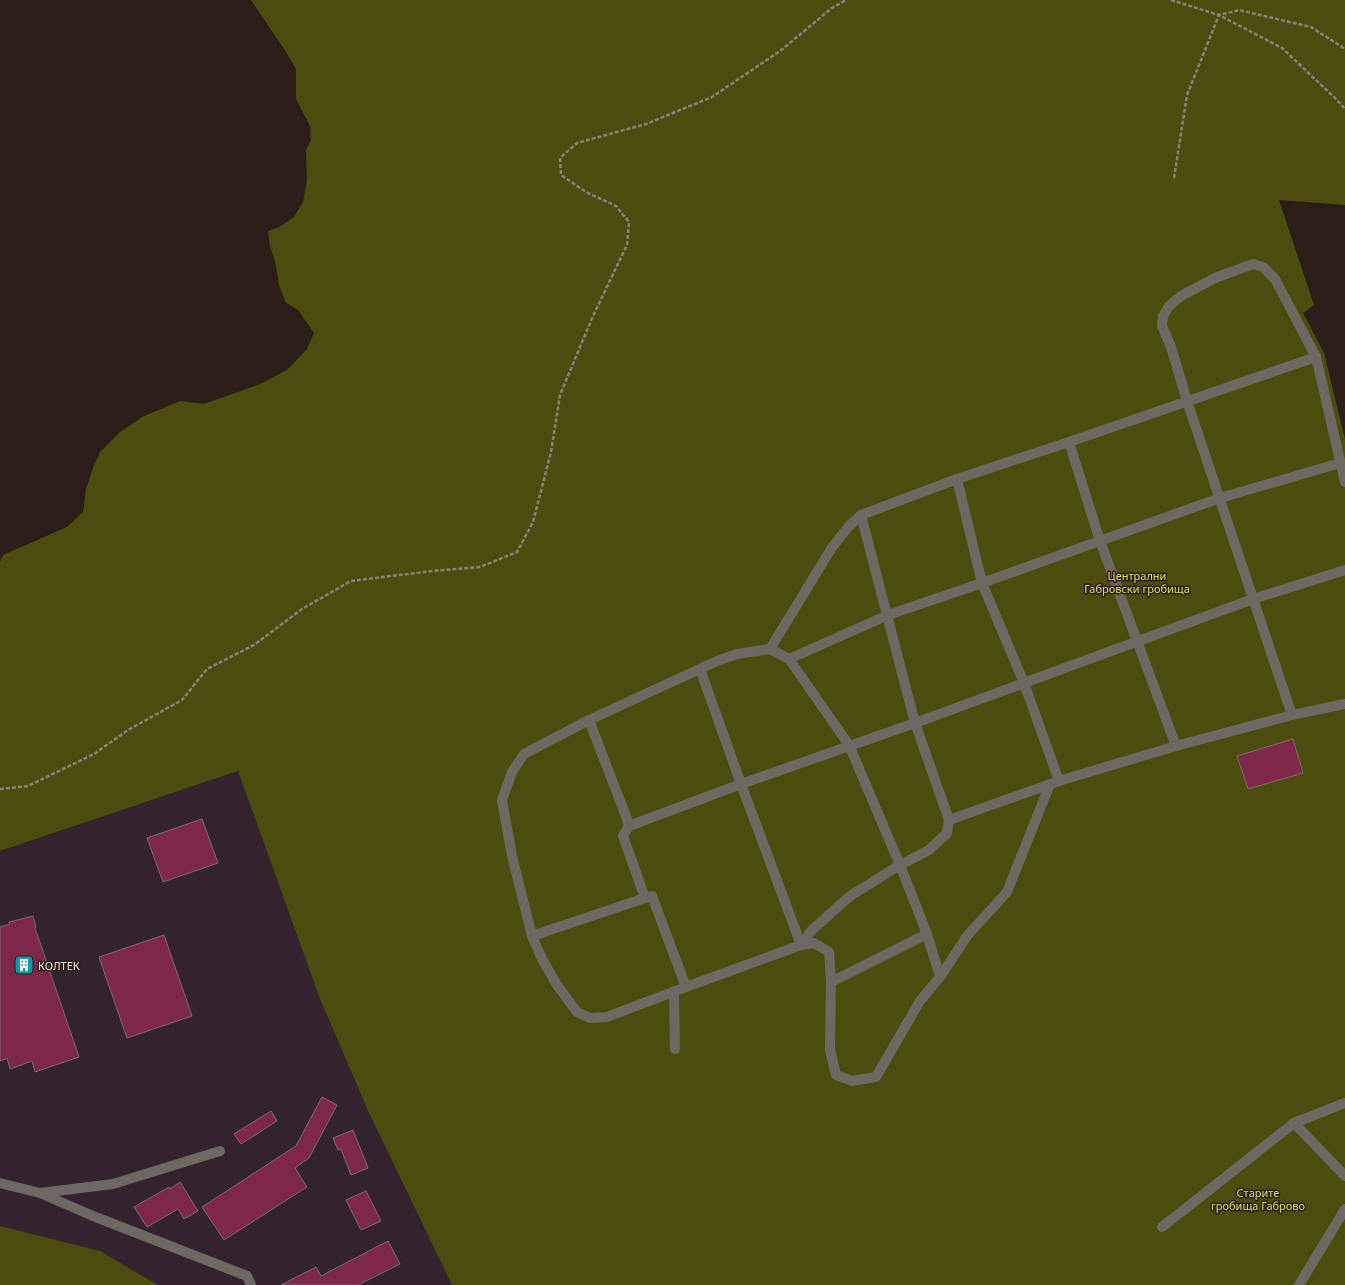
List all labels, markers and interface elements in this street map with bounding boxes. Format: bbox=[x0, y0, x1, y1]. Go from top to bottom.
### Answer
park label: Централни Габровски гробища bbox=[1084, 568, 1190, 596]
building icon: КОЛТЕК bbox=[13, 954, 35, 976]
place label: КОЛТЕК bbox=[38, 958, 80, 973]
park label: Старите гробища Габрово bbox=[1211, 1185, 1305, 1213]

